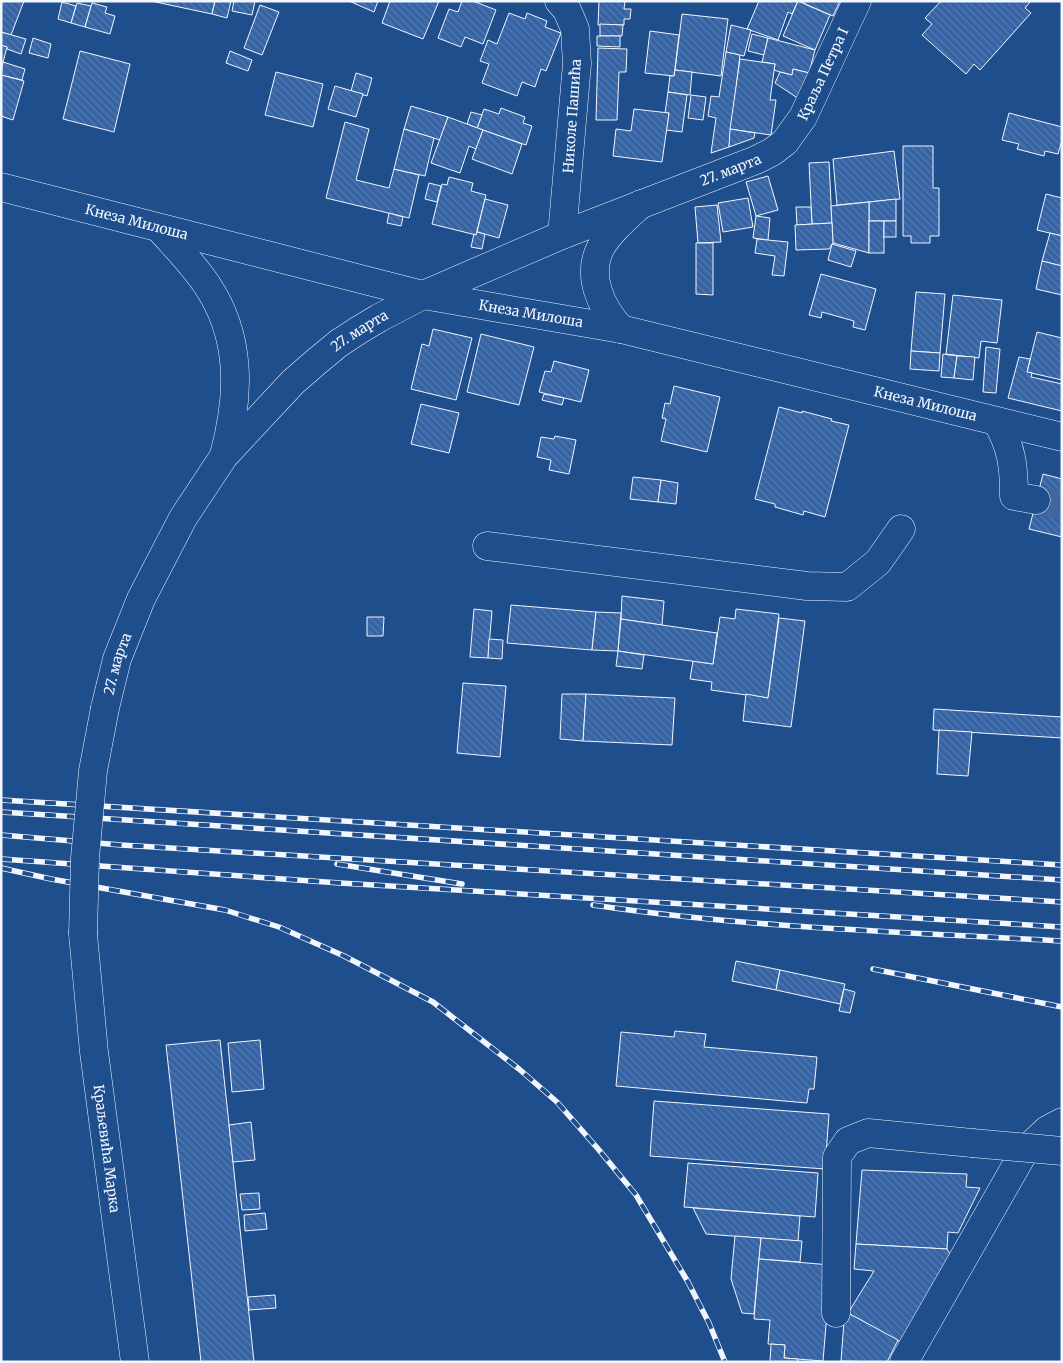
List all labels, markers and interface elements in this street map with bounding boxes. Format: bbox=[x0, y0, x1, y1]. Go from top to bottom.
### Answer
street label: Краља Петра I bbox=[794, 24, 852, 123]
street label: Николе Пашића bbox=[559, 58, 585, 174]
street label: 27. марта bbox=[697, 150, 765, 190]
street label: Кнеза Милоша bbox=[83, 200, 191, 244]
street label: Кнеза Милоша bbox=[477, 296, 585, 331]
street label: 27. марта bbox=[327, 306, 391, 355]
street label: Кнеза Милоша bbox=[872, 382, 979, 425]
street label: 27. марта bbox=[100, 629, 136, 697]
street label: Краљевића Марка bbox=[89, 1083, 124, 1214]

